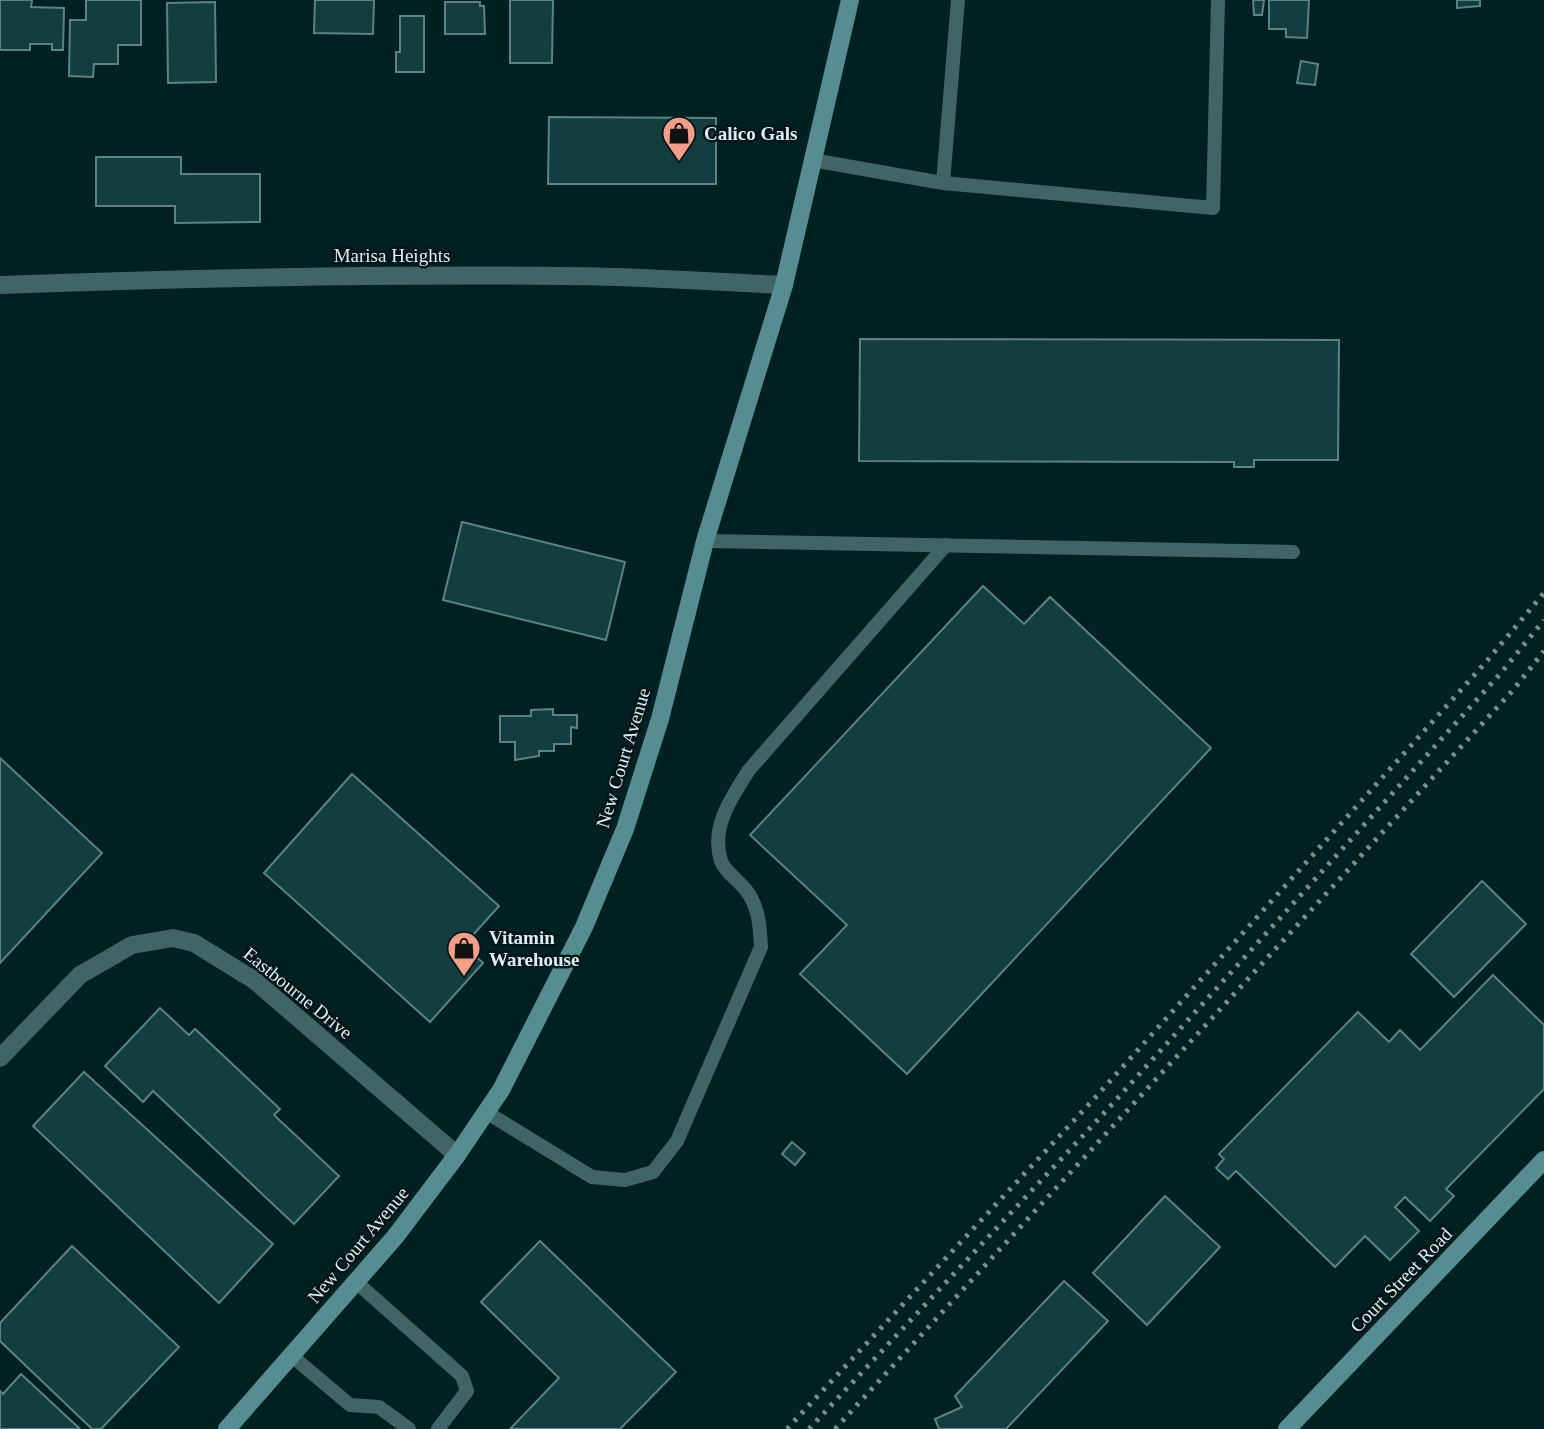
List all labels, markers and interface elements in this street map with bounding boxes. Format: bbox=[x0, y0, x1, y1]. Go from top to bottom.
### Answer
shop icon: Calico Gals bbox=[660, 114, 698, 163]
place label: Calico Gals bbox=[704, 123, 797, 144]
street label: Marisa Heights bbox=[334, 245, 450, 266]
street label: New Court Avenue bbox=[592, 685, 654, 831]
place label: Vitamin Warehouse bbox=[489, 927, 579, 970]
shop icon: Vitamin Warehouse bbox=[445, 929, 483, 978]
street label: Eastbourne Drive bbox=[240, 943, 356, 1043]
street label: New Court Avenue bbox=[303, 1183, 413, 1307]
street label: Court Street Road bbox=[1346, 1223, 1457, 1337]

